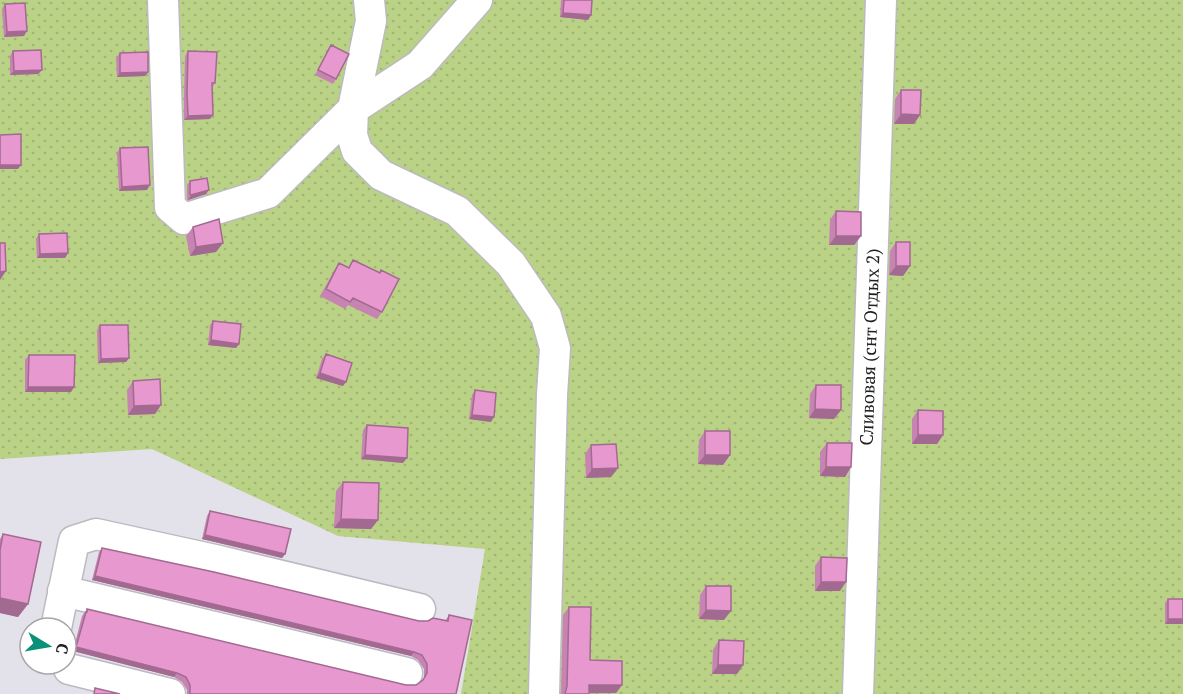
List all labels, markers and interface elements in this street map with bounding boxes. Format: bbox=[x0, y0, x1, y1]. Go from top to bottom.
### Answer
street label: Сливовая (снт Отдых 2) bbox=[854, 248, 884, 446]
north arrow bbox=[18, 616, 78, 676]
text: С bbox=[51, 642, 75, 656]

